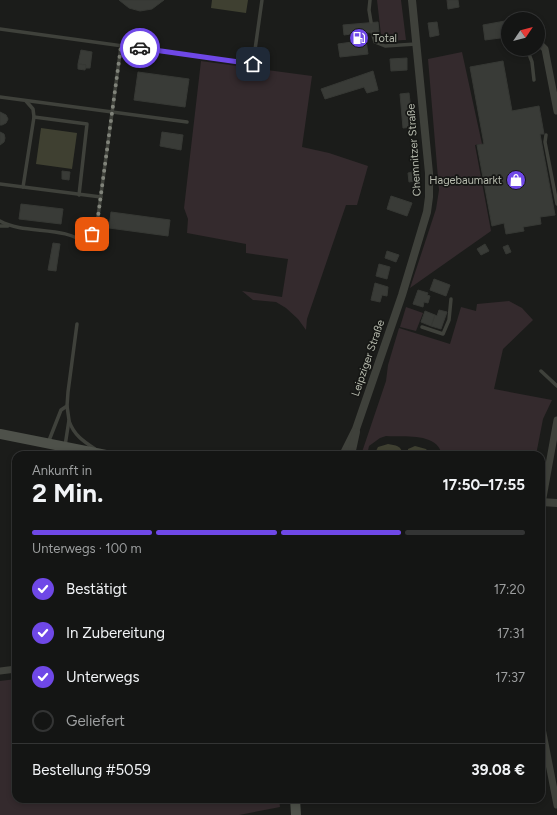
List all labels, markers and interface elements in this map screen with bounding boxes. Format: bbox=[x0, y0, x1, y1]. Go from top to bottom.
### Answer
north arrow bbox=[501, 12, 545, 56]
map controls bbox=[501, 12, 545, 56]
fuel station icon: Total bbox=[348, 27, 370, 49]
courier bbox=[120, 28, 160, 68]
place label: Total bbox=[373, 32, 397, 45]
icon: car bbox=[129, 37, 151, 59]
pin bbox=[236, 47, 270, 81]
icon: home bbox=[242, 53, 264, 75]
street label: Chemnitzer Straße bbox=[404, 103, 424, 197]
shop icon: Hagebaumarkt bbox=[505, 169, 527, 191]
place label: Hagebaumarkt bbox=[429, 174, 502, 187]
pin bbox=[75, 217, 109, 251]
icon: bag bbox=[81, 223, 103, 245]
street label: Leipziger Straße bbox=[349, 318, 387, 398]
text: Ankunft in bbox=[32, 463, 92, 478]
text: 17:50–17:55 bbox=[443, 476, 525, 494]
text: 2 Min. bbox=[32, 477, 104, 509]
text: Unterwegs · 100 m bbox=[32, 541, 142, 556]
icon: check bbox=[32, 578, 54, 600]
text: Bestätigt bbox=[66, 580, 127, 598]
text: 17:20 bbox=[494, 582, 525, 597]
icon: check bbox=[32, 622, 54, 644]
text: In Zubereitung bbox=[66, 624, 165, 642]
text: 17:31 bbox=[497, 626, 525, 641]
icon: check bbox=[32, 666, 54, 688]
text: Unterwegs bbox=[66, 668, 139, 686]
text: 17:37 bbox=[495, 670, 525, 685]
text: Geliefert bbox=[66, 712, 125, 730]
text: Bestellung #5059 bbox=[32, 761, 151, 779]
text: 39.08 € bbox=[471, 761, 525, 779]

